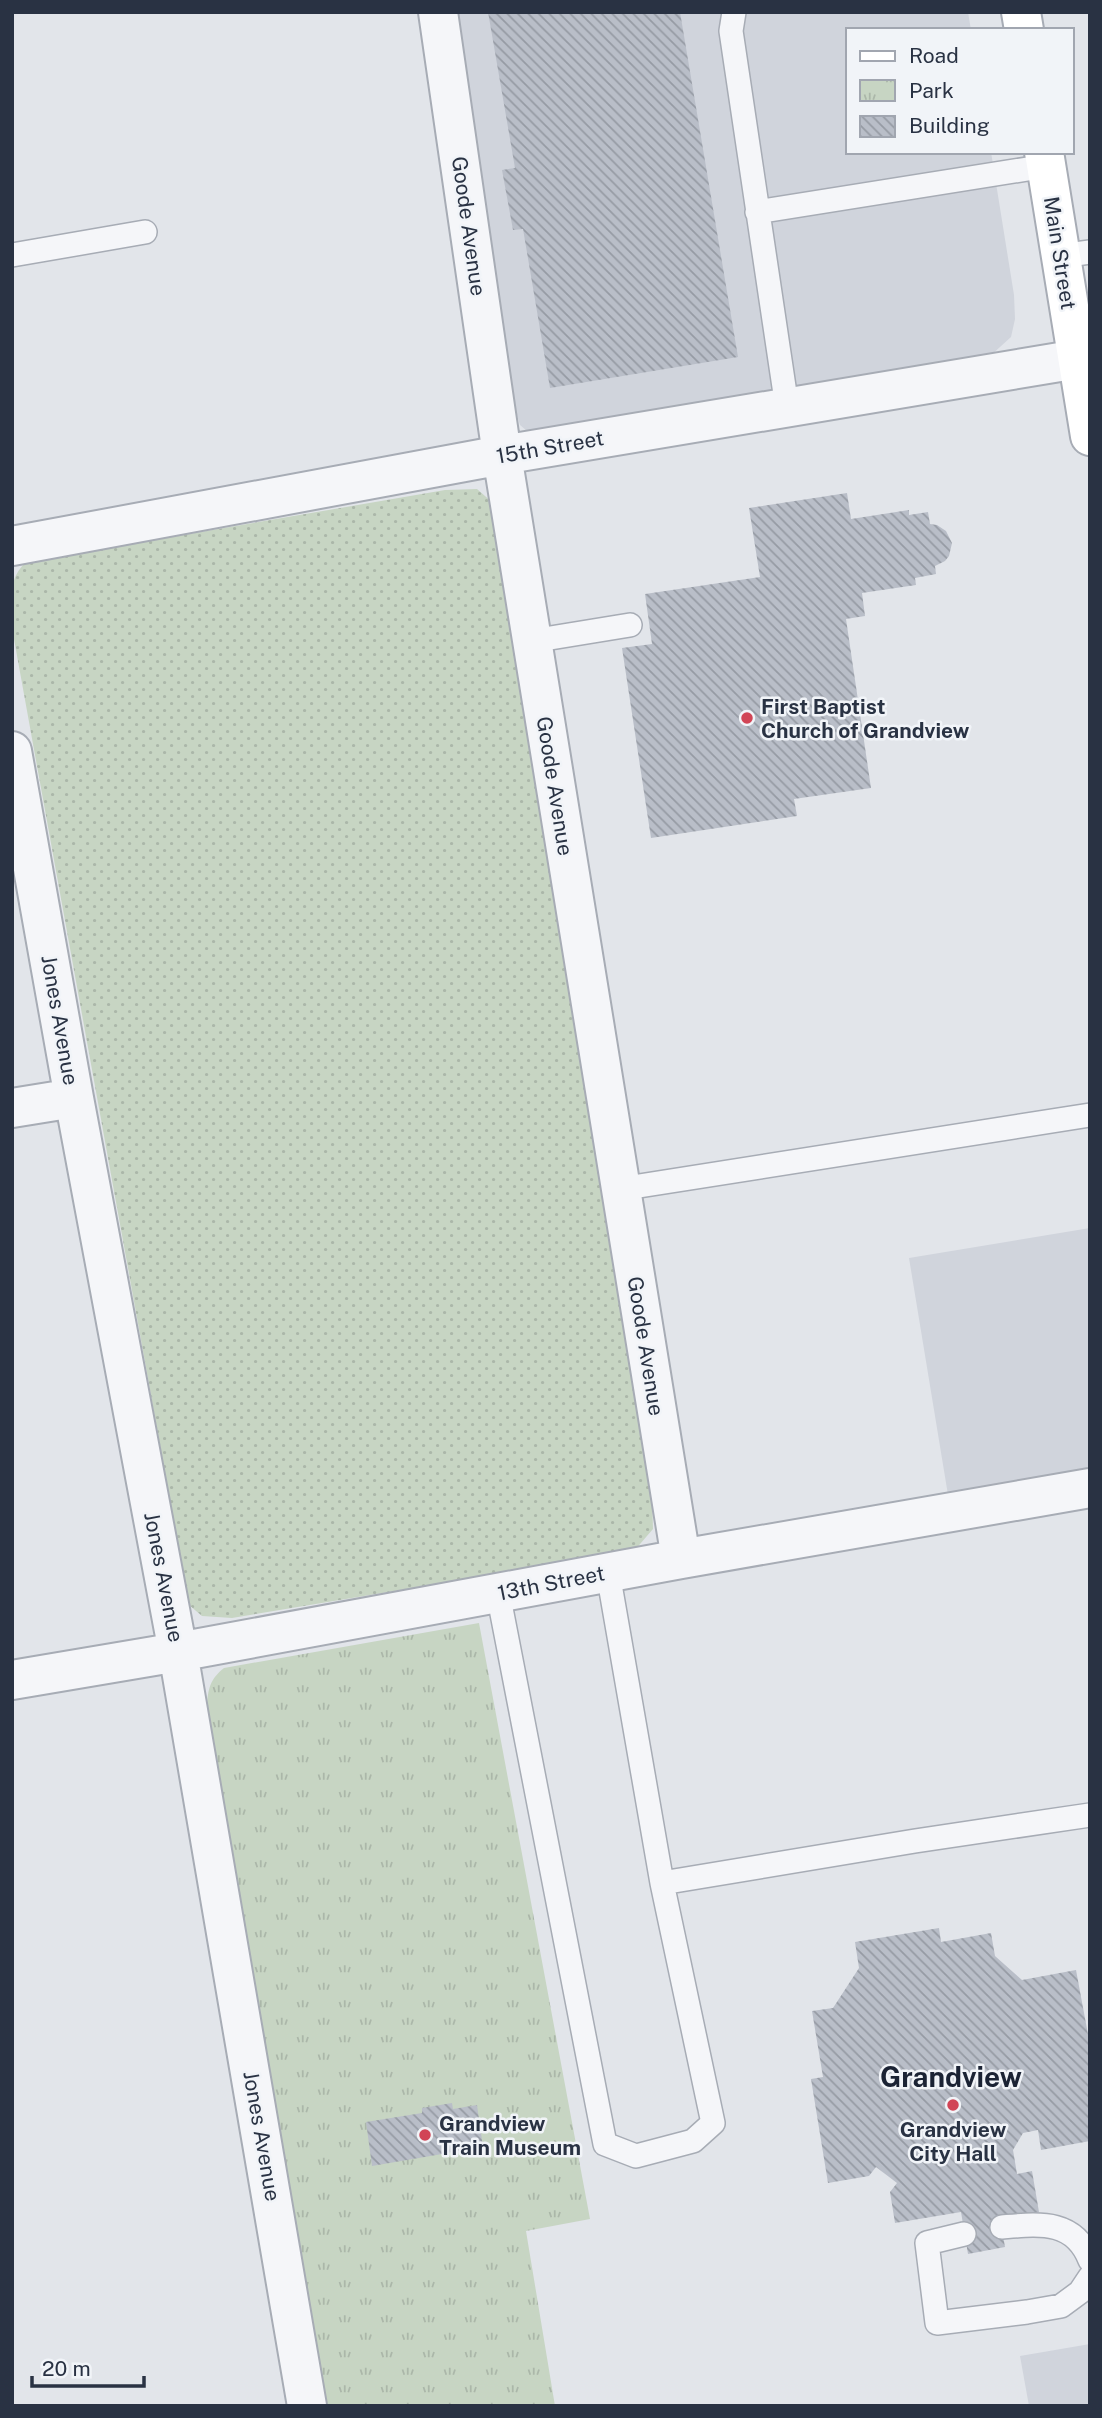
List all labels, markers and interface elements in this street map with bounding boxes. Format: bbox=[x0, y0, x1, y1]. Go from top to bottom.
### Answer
legend bbox=[846, 28, 1074, 154]
text: Road bbox=[909, 43, 959, 68]
text: Park bbox=[909, 78, 954, 103]
text: Building bbox=[909, 113, 990, 138]
street label: Goode Avenue bbox=[447, 155, 491, 297]
street label: Main Street bbox=[1039, 195, 1081, 311]
street label: 15th Street bbox=[494, 425, 606, 469]
place label: First Baptist Church of Grandview bbox=[761, 694, 970, 743]
marker: First Baptist Church of Grandview bbox=[739, 710, 755, 726]
street label: Goode Avenue bbox=[532, 715, 578, 857]
street label: Jones Avenue bbox=[36, 953, 84, 1087]
street label: Goode Avenue bbox=[623, 1275, 669, 1417]
street label: Jones Avenue bbox=[139, 1510, 189, 1644]
street label: 13th Street bbox=[495, 1560, 607, 1606]
district label: Grandview bbox=[880, 2060, 1022, 2093]
street label: Jones Avenue bbox=[238, 2069, 286, 2203]
marker: Grandview City Hall bbox=[945, 2097, 961, 2113]
place label: Grandview Train Museum bbox=[439, 2111, 581, 2160]
place label: Grandview City Hall bbox=[900, 2117, 1007, 2166]
marker: Grandview Train Museum bbox=[417, 2127, 433, 2143]
scale bar bbox=[32, 2344, 144, 2388]
text: 20 m bbox=[42, 2356, 91, 2381]

